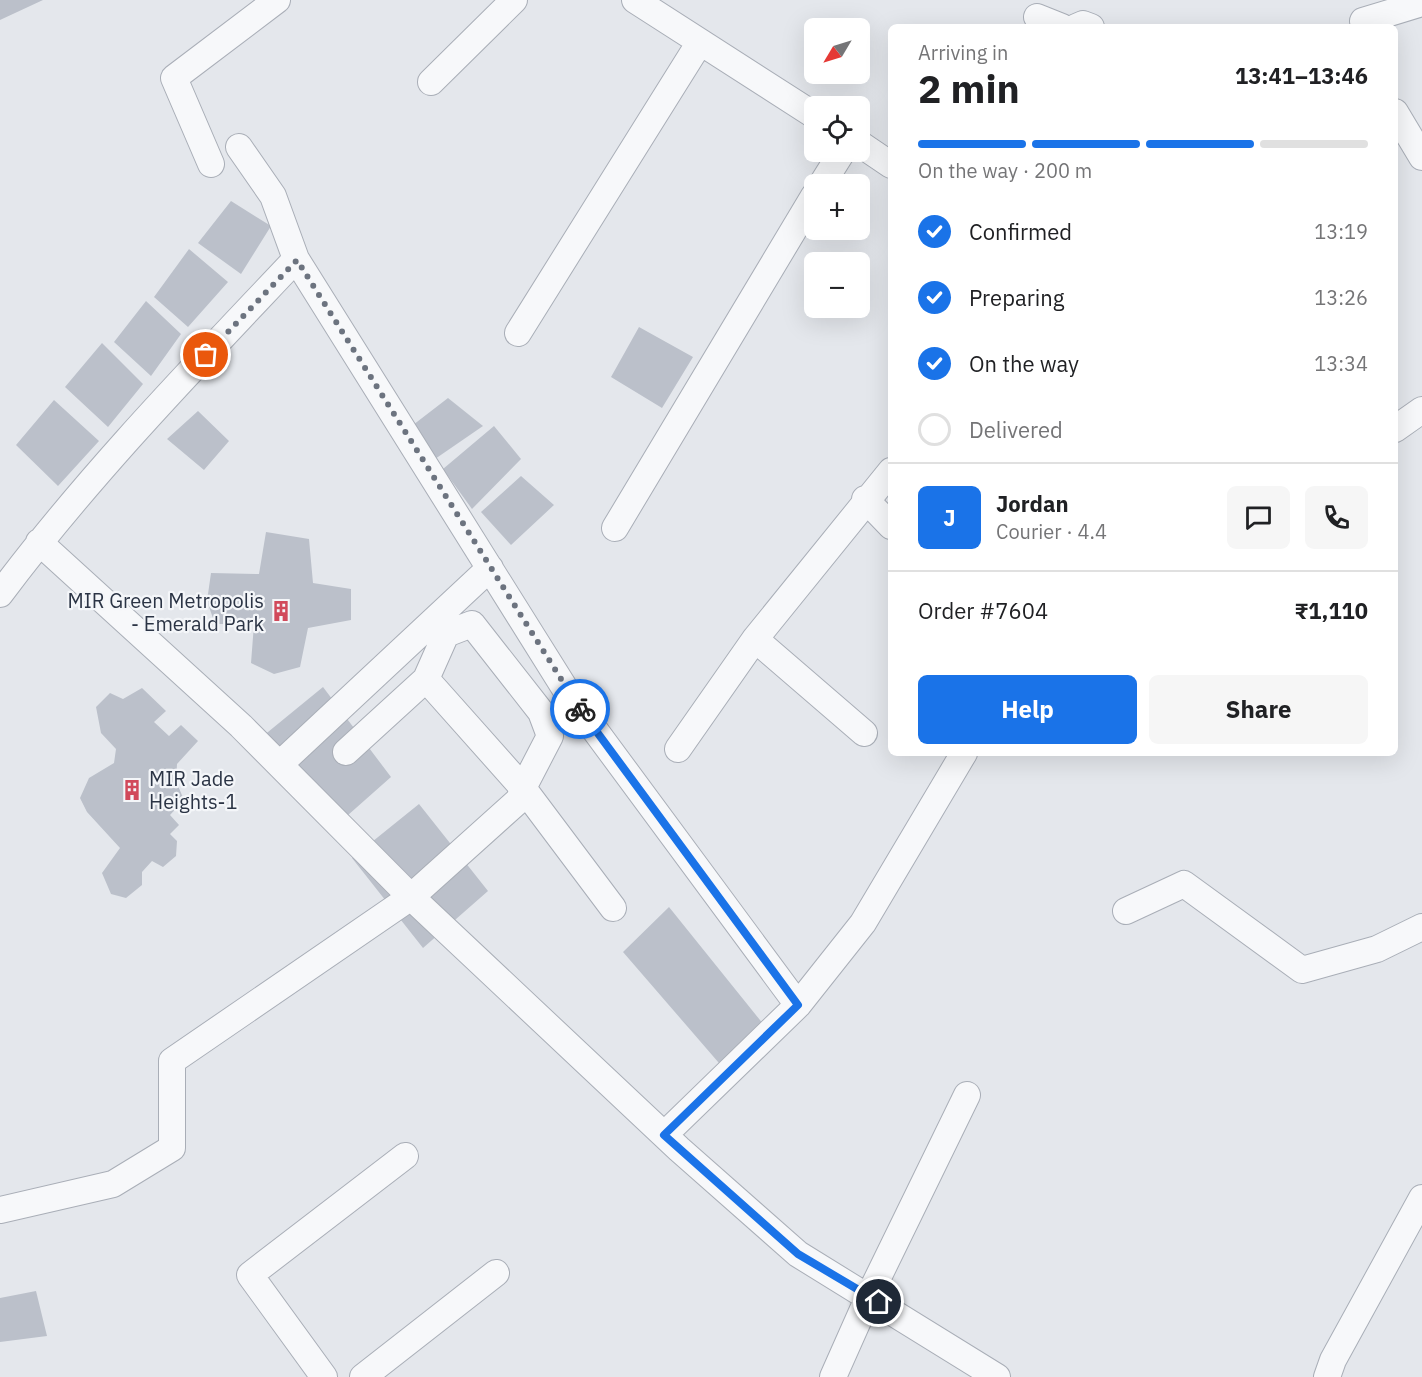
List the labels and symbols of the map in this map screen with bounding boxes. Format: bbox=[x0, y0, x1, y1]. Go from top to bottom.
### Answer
north arrow bbox=[804, 18, 870, 84]
pin bbox=[180, 329, 231, 380]
place label: MIR Green Metropolis - Emerald Park bbox=[67, 587, 264, 637]
building icon: MIR Green Metropolis - Emerald Park bbox=[269, 599, 293, 623]
courier bbox=[550, 679, 610, 739]
place label: MIR Jade Heights-1 bbox=[149, 765, 238, 815]
building icon: MIR Jade Heights-1 bbox=[120, 778, 144, 802]
pin bbox=[853, 1276, 904, 1327]

